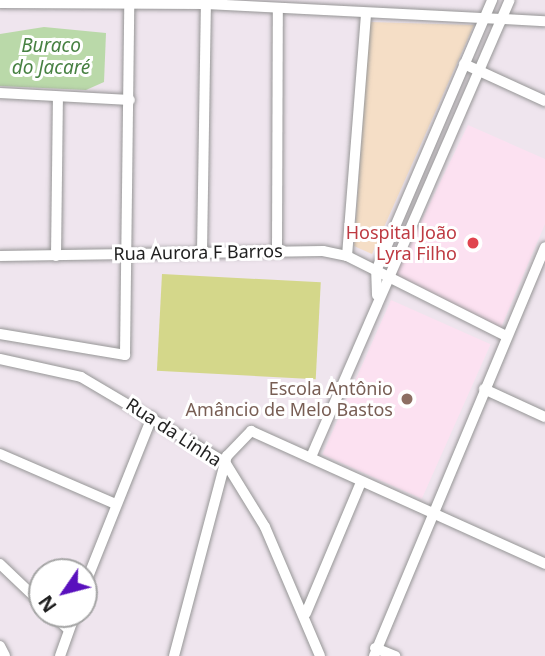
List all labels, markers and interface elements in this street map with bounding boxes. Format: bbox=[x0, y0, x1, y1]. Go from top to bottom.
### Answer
water label: Buraco do Jacaré bbox=[12, 35, 90, 79]
place label: Hospital João Lyra Filho bbox=[346, 222, 457, 264]
marker: Hospital João Lyra Filho bbox=[463, 233, 483, 253]
street label: Rua Aurora F Barros bbox=[113, 240, 283, 264]
place label: Escola Antônio Amâncio de Melo Bastos bbox=[186, 378, 393, 420]
marker: Escola Antônio Amâncio de Melo Bastos bbox=[399, 391, 415, 407]
street label: Rua da Linha bbox=[122, 393, 226, 471]
north arrow bbox=[28, 558, 98, 628]
text: N bbox=[32, 590, 63, 618]

